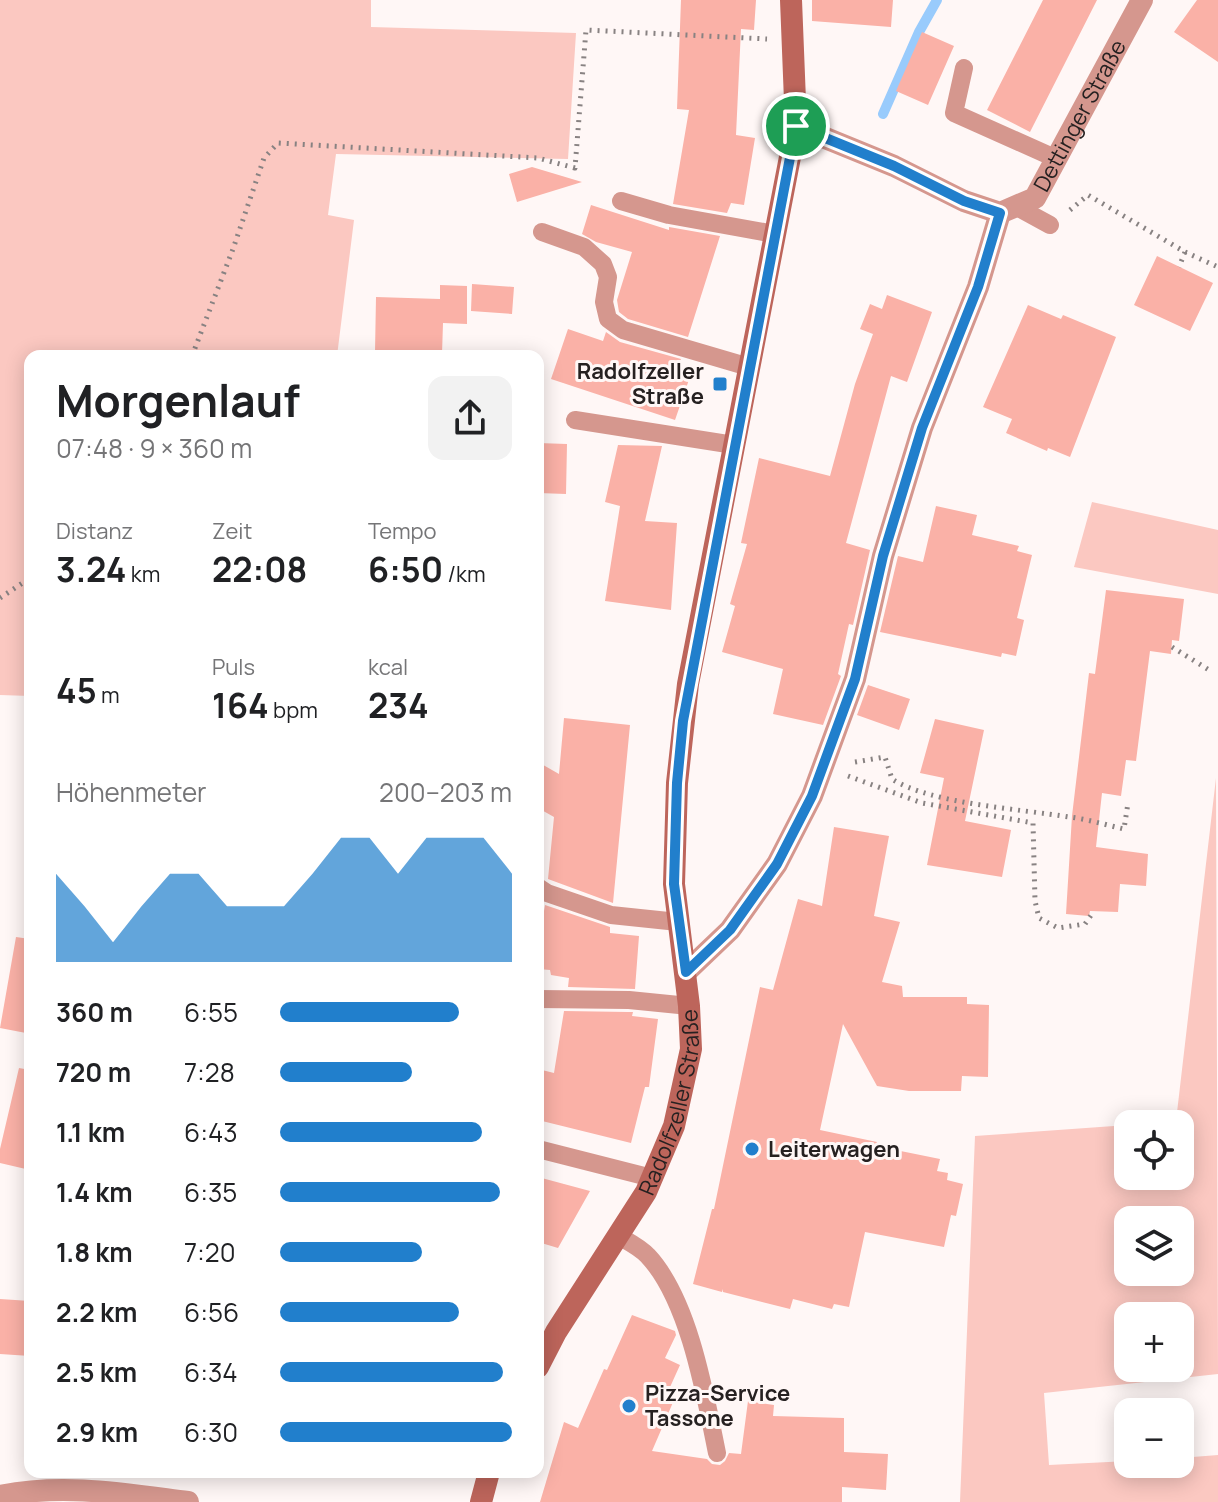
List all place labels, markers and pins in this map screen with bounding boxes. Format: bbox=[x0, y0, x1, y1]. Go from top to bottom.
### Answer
pin bbox=[762, 92, 830, 160]
place label: Radolfzeller Straße bbox=[577, 356, 704, 411]
marker: Radolfzeller Straße bbox=[711, 375, 729, 393]
place label: Leiterwagen bbox=[768, 1134, 900, 1164]
marker: Leiterwagen bbox=[743, 1140, 761, 1158]
place label: Pizza-Service Tassone bbox=[645, 1378, 790, 1433]
marker: Pizza-Service Tassone bbox=[620, 1397, 638, 1415]

